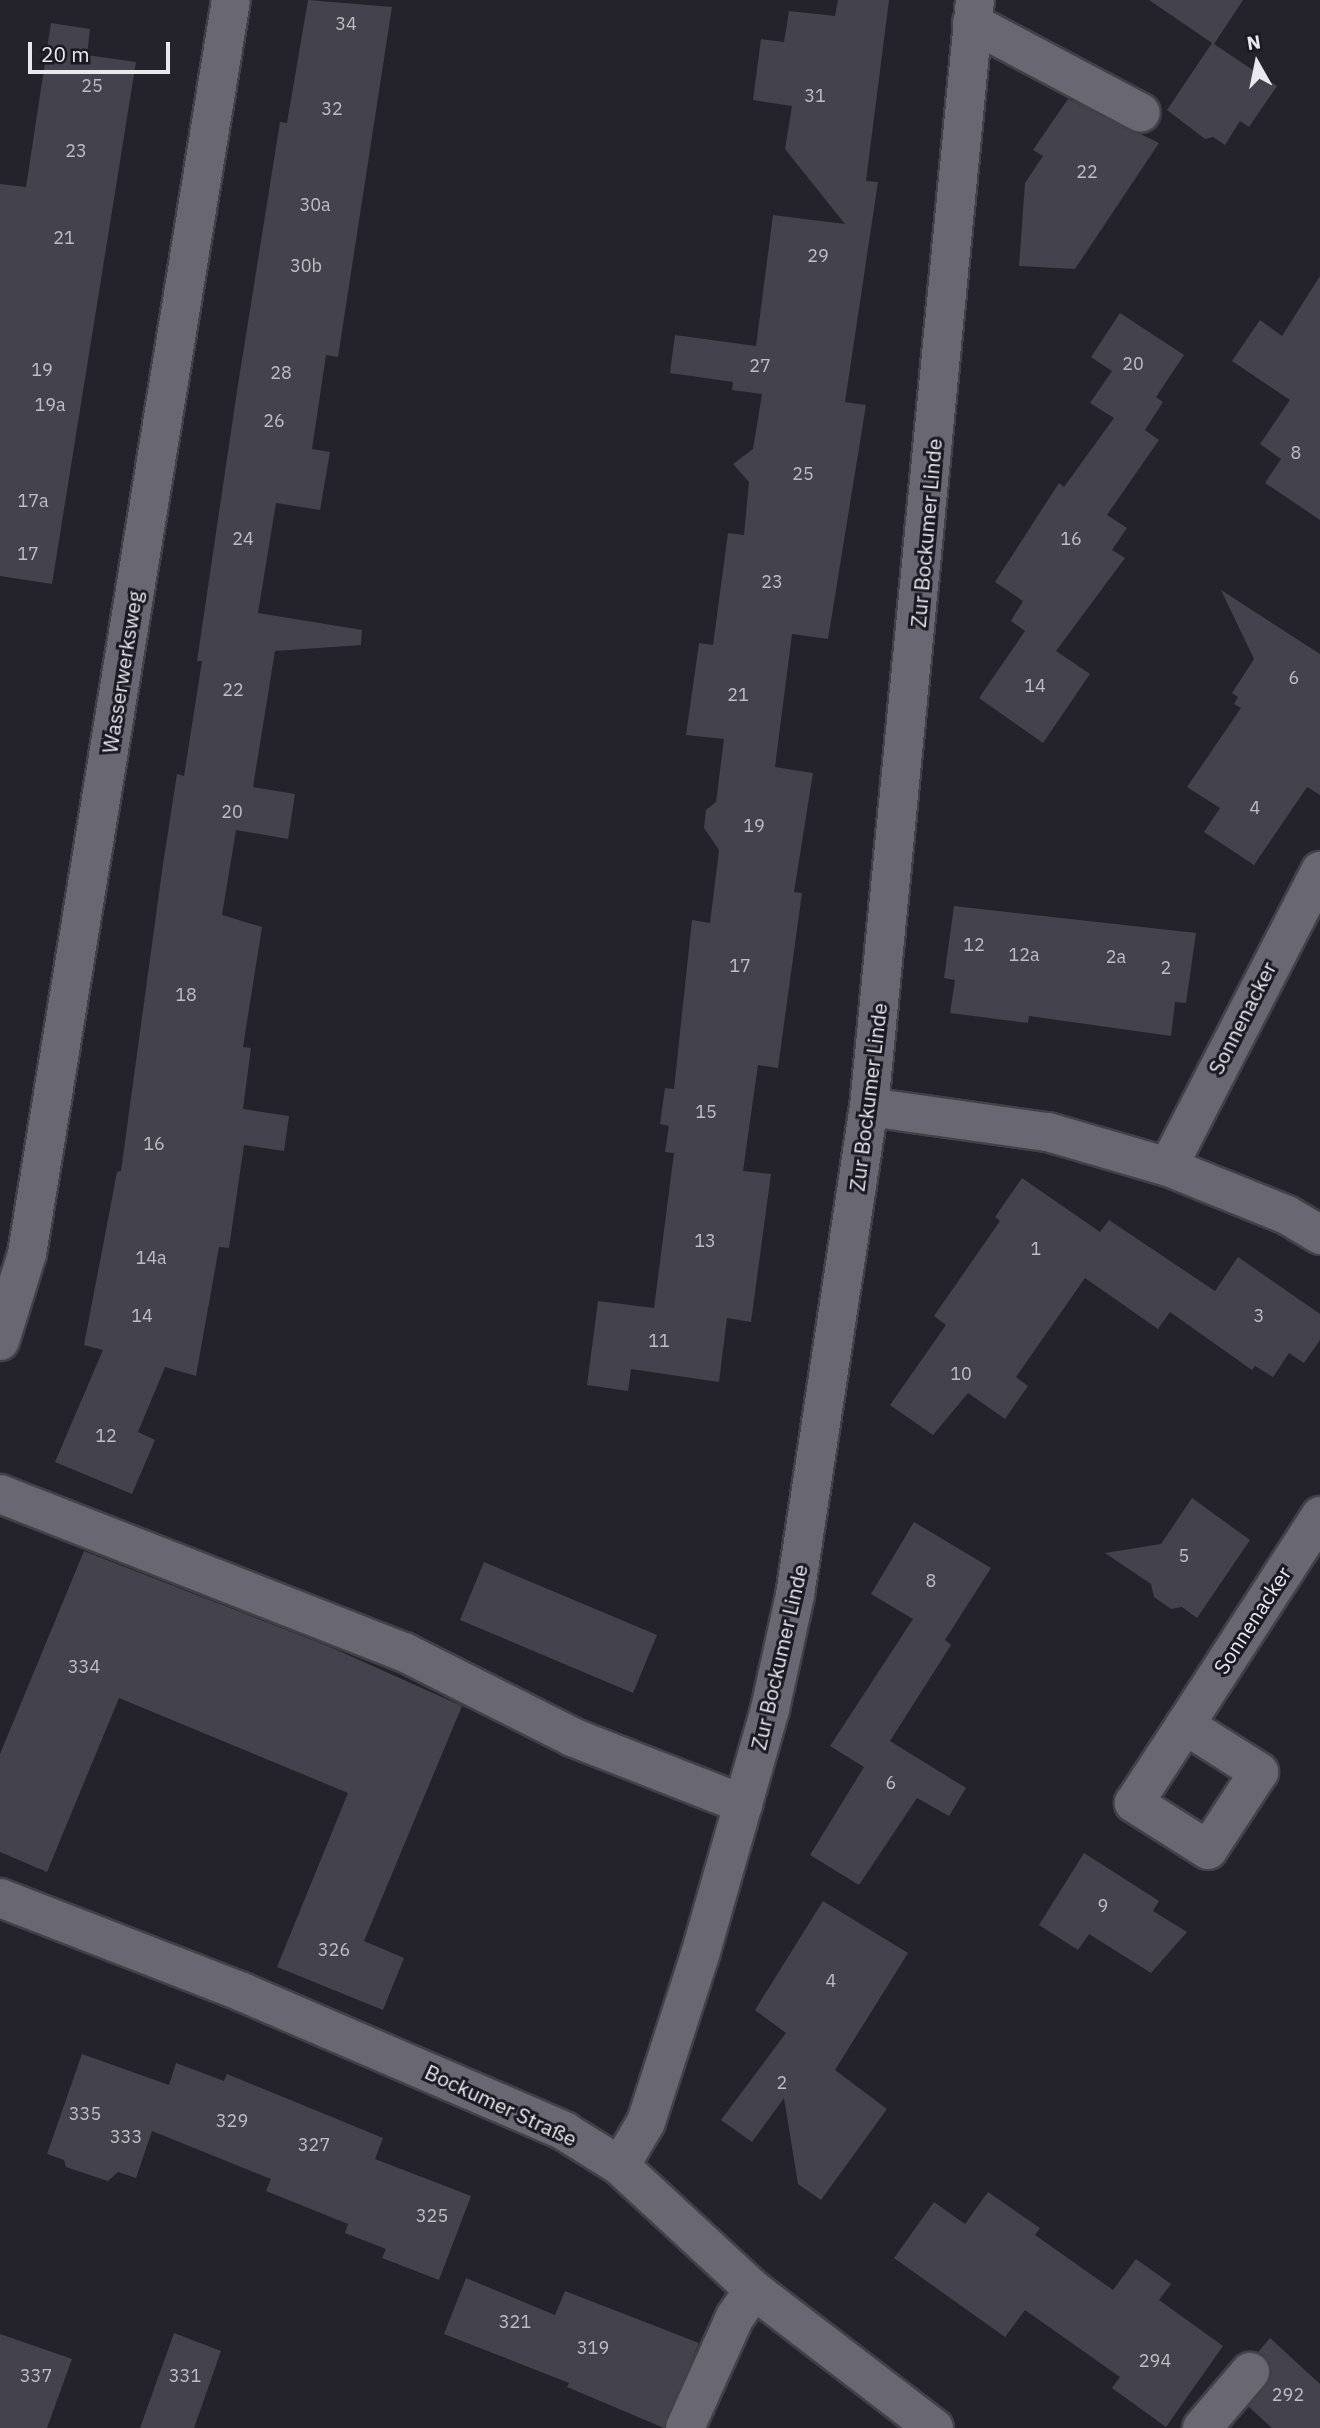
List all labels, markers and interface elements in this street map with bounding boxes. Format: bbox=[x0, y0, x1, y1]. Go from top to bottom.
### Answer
house number: 34 bbox=[335, 13, 357, 35]
scale bar bbox=[32, 28, 173, 72]
north arrow bbox=[1222, 28, 1292, 98]
text: N bbox=[1245, 29, 1262, 55]
text: 20 m bbox=[41, 40, 90, 68]
house number: 25 bbox=[81, 75, 103, 97]
house number: 31 bbox=[804, 85, 826, 107]
house number: 32 bbox=[321, 98, 343, 120]
house number: 23 bbox=[65, 140, 87, 162]
house number: 22 bbox=[1076, 161, 1098, 183]
house number: 30a bbox=[299, 194, 331, 216]
house number: 21 bbox=[53, 227, 75, 249]
house number: 29 bbox=[807, 245, 829, 267]
house number: 30b bbox=[290, 255, 322, 277]
house number: 20 bbox=[1122, 353, 1144, 375]
house number: 27 bbox=[749, 355, 771, 377]
house number: 19 bbox=[31, 359, 53, 381]
house number: 28 bbox=[270, 362, 292, 384]
house number: 19a bbox=[34, 394, 66, 416]
house number: 26 bbox=[263, 410, 285, 432]
street label: Zur Bockumer Linde bbox=[905, 438, 947, 628]
house number: 8 bbox=[1291, 442, 1301, 464]
house number: 25 bbox=[792, 463, 814, 485]
house number: 17a bbox=[17, 490, 49, 512]
house number: 24 bbox=[232, 528, 254, 550]
house number: 16 bbox=[1060, 528, 1082, 550]
house number: 17 bbox=[17, 543, 39, 565]
house number: 23 bbox=[761, 571, 783, 593]
street label: Wasserwerksweg bbox=[97, 589, 147, 755]
house number: 6 bbox=[1289, 667, 1299, 689]
house number: 14 bbox=[1024, 675, 1046, 697]
house number: 22 bbox=[222, 679, 244, 701]
house number: 21 bbox=[727, 684, 749, 706]
house number: 4 bbox=[1250, 797, 1260, 819]
house number: 20 bbox=[221, 801, 243, 823]
house number: 19 bbox=[743, 815, 765, 837]
house number: 12 bbox=[963, 934, 985, 956]
house number: 12a bbox=[1008, 944, 1040, 966]
house number: 2a bbox=[1106, 946, 1126, 968]
house number: 17 bbox=[729, 955, 751, 977]
house number: 2 bbox=[1161, 957, 1171, 979]
street label: Sonnenacker bbox=[1203, 957, 1281, 1079]
house number: 18 bbox=[175, 984, 197, 1006]
street label: Zur Bockumer Linde bbox=[844, 1001, 892, 1193]
house number: 15 bbox=[695, 1101, 717, 1123]
house number: 16 bbox=[143, 1133, 165, 1155]
house number: 13 bbox=[694, 1230, 716, 1252]
house number: 1 bbox=[1031, 1238, 1041, 1260]
house number: 14a bbox=[135, 1247, 167, 1269]
house number: 14 bbox=[131, 1305, 153, 1327]
house number: 3 bbox=[1254, 1305, 1264, 1327]
house number: 11 bbox=[648, 1330, 670, 1352]
house number: 10 bbox=[950, 1363, 972, 1385]
house number: 12 bbox=[95, 1425, 117, 1447]
house number: 5 bbox=[1179, 1545, 1189, 1567]
street label: Zur Bockumer Linde bbox=[745, 1562, 813, 1752]
street label: Sonnenacker bbox=[1208, 1562, 1296, 1678]
house number: 8 bbox=[926, 1570, 936, 1592]
house number: 334 bbox=[68, 1656, 100, 1678]
house number: 6 bbox=[886, 1772, 896, 1794]
house number: 9 bbox=[1098, 1895, 1108, 1917]
house number: 326 bbox=[318, 1939, 350, 1961]
house number: 4 bbox=[826, 1970, 836, 1992]
street label: Bockumer Straße bbox=[421, 2059, 581, 2151]
house number: 2 bbox=[777, 2072, 787, 2094]
house number: 335 bbox=[69, 2103, 101, 2125]
house number: 329 bbox=[216, 2110, 248, 2132]
house number: 333 bbox=[110, 2126, 142, 2148]
house number: 327 bbox=[298, 2134, 330, 2156]
house number: 325 bbox=[416, 2205, 448, 2227]
house number: 321 bbox=[499, 2311, 531, 2333]
house number: 319 bbox=[577, 2337, 609, 2359]
house number: 294 bbox=[1139, 2350, 1171, 2372]
house number: 337 bbox=[20, 2365, 52, 2387]
house number: 331 bbox=[169, 2365, 201, 2387]
house number: 292 bbox=[1272, 2384, 1304, 2406]

